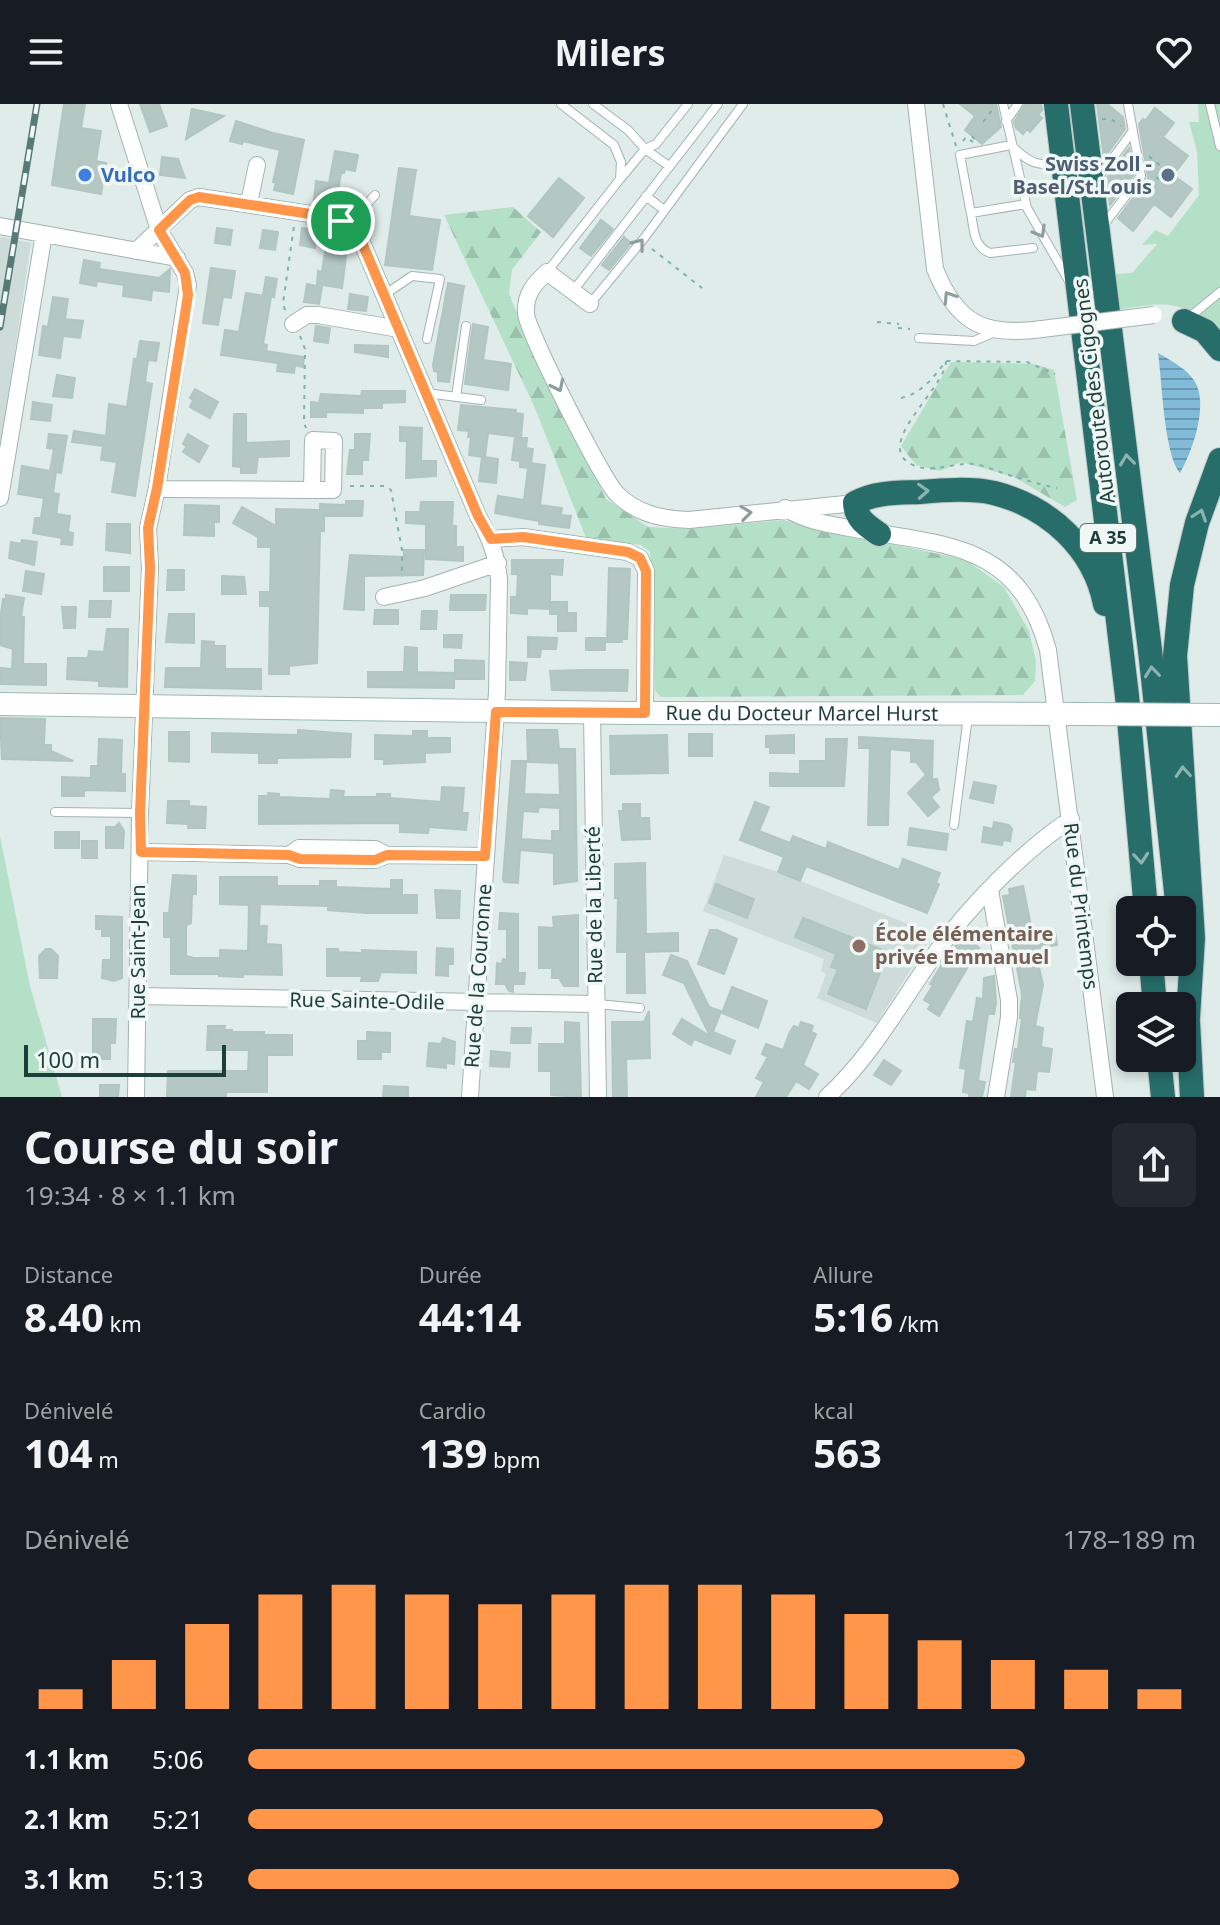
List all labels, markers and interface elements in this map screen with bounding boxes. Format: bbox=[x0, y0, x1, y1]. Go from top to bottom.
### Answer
text: Milers bbox=[554, 28, 666, 77]
icon: menu bbox=[24, 30, 68, 74]
icon: heart bbox=[1152, 30, 1196, 74]
place label: Swiss Zoll - Basel/St.Louis bbox=[1012, 150, 1152, 200]
place label: Vulco bbox=[101, 161, 156, 188]
marker: Vulco bbox=[76, 166, 94, 184]
marker: Swiss Zoll - Basel/St.Louis bbox=[1159, 166, 1177, 184]
pin bbox=[307, 187, 375, 255]
icon: arrive bbox=[319, 199, 363, 243]
one-way arrow bbox=[1030, 223, 1046, 238]
one-way arrow bbox=[629, 238, 643, 253]
street label: Autoroute des Cigognes bbox=[1066, 277, 1121, 505]
one-way arrow bbox=[944, 291, 959, 305]
one-way arrow bbox=[548, 377, 564, 392]
one-way arrow bbox=[1119, 453, 1136, 467]
one-way arrow bbox=[917, 483, 930, 500]
one-way arrow bbox=[739, 505, 753, 522]
one-way arrow bbox=[1191, 509, 1207, 523]
road number: A 35 bbox=[1080, 524, 1136, 552]
one-way arrow bbox=[1144, 665, 1161, 678]
street label: Rue du Docteur Marcel Hurst bbox=[666, 699, 938, 727]
one-way arrow bbox=[1175, 765, 1192, 778]
street label: Rue du Printemps bbox=[1058, 821, 1105, 991]
street label: Rue de la Liberté bbox=[579, 826, 608, 984]
one-way arrow bbox=[1132, 852, 1149, 865]
street label: Rue de la Couronne bbox=[458, 883, 497, 1069]
street label: Rue Saint-Jean bbox=[124, 885, 151, 1019]
map controls bbox=[1116, 896, 1196, 1072]
button: locate bbox=[1116, 896, 1196, 976]
place label: École élémentaire privée Emmanuel bbox=[875, 920, 1054, 970]
marker: École élémentaire privée Emmanuel bbox=[850, 937, 868, 955]
street label: Rue Sainte-Odile bbox=[289, 986, 445, 1015]
button: layers bbox=[1116, 992, 1196, 1072]
scale bar bbox=[24, 1041, 226, 1077]
text: 100 m bbox=[36, 1044, 100, 1074]
text: Course du soir bbox=[24, 1117, 338, 1177]
button: share bbox=[1112, 1123, 1196, 1207]
text: 19:34 · 8 × 1.1 km bbox=[24, 1177, 236, 1213]
text: Distance bbox=[24, 1259, 113, 1289]
text: Durée bbox=[419, 1259, 482, 1289]
text: Allure bbox=[813, 1259, 873, 1289]
text: 8.40 bbox=[24, 1289, 104, 1344]
text: 44:14 bbox=[419, 1289, 521, 1344]
text: 5:16 bbox=[813, 1289, 893, 1344]
text: km bbox=[104, 1308, 142, 1338]
text: /km bbox=[893, 1308, 939, 1338]
text: Dénivelé bbox=[24, 1395, 113, 1425]
text: Cardio bbox=[419, 1395, 486, 1425]
text: kcal bbox=[813, 1395, 854, 1425]
text: 104 bbox=[24, 1425, 93, 1480]
text: 139 bbox=[419, 1425, 487, 1480]
text: 563 bbox=[813, 1425, 882, 1480]
text: m bbox=[93, 1444, 119, 1474]
text: bpm bbox=[487, 1444, 541, 1474]
text: Dénivelé bbox=[24, 1521, 130, 1557]
text: 178–189 m bbox=[1063, 1521, 1196, 1557]
text: 1.1 km bbox=[24, 1741, 109, 1777]
text: 5:06 bbox=[152, 1741, 204, 1777]
text: 2.1 km bbox=[24, 1801, 109, 1837]
text: 5:21 bbox=[152, 1801, 204, 1837]
text: 3.1 km bbox=[24, 1861, 109, 1897]
text: 5:13 bbox=[152, 1861, 204, 1897]

